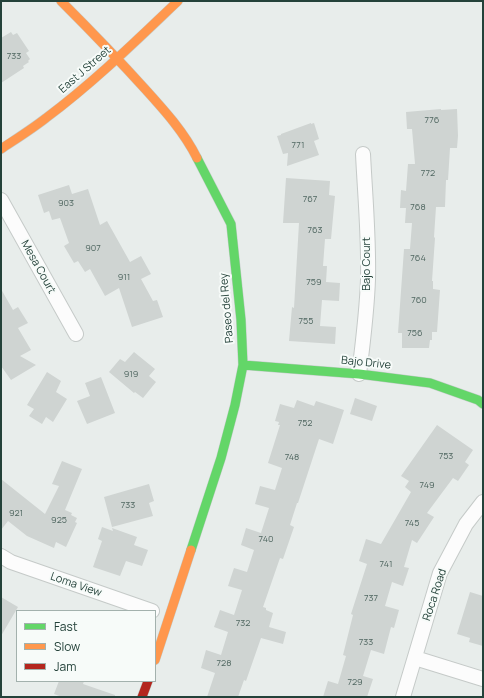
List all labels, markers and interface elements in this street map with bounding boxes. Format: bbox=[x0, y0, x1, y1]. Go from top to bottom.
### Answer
street label: East J Street bbox=[56, 44, 114, 96]
house number: 733 bbox=[7, 51, 21, 61]
house number: 776 bbox=[425, 115, 439, 125]
house number: 771 bbox=[292, 140, 304, 150]
house number: 772 bbox=[421, 168, 435, 178]
house number: 767 bbox=[303, 194, 317, 204]
house number: 903 bbox=[58, 198, 74, 208]
house number: 768 bbox=[410, 202, 426, 212]
house number: 763 bbox=[307, 225, 323, 235]
street label: Bajo Court bbox=[360, 237, 374, 291]
street label: Mesa Court bbox=[18, 238, 58, 296]
house number: 907 bbox=[85, 243, 101, 253]
house number: 764 bbox=[410, 253, 426, 263]
house number: 911 bbox=[118, 272, 130, 282]
street label: Paseo del Rey bbox=[217, 272, 237, 344]
house number: 759 bbox=[306, 277, 322, 287]
house number: 760 bbox=[411, 295, 427, 305]
house number: 755 bbox=[299, 316, 313, 326]
house number: 756 bbox=[407, 328, 423, 338]
street label: Bajo Drive bbox=[340, 354, 392, 372]
house number: 919 bbox=[124, 369, 138, 379]
house number: 752 bbox=[298, 418, 312, 428]
house number: 753 bbox=[439, 451, 453, 461]
house number: 748 bbox=[285, 452, 299, 462]
house number: 749 bbox=[420, 480, 434, 490]
house number: 733 bbox=[121, 500, 135, 510]
house number: 921 bbox=[9, 508, 23, 518]
house number: 925 bbox=[51, 515, 67, 525]
house number: 745 bbox=[405, 518, 419, 528]
house number: 740 bbox=[259, 534, 273, 544]
house number: 741 bbox=[380, 559, 392, 569]
street label: Roca Road bbox=[420, 567, 450, 623]
street label: Loma View bbox=[49, 570, 103, 600]
house number: 737 bbox=[364, 593, 378, 603]
legend bbox=[16, 610, 156, 682]
text: Fast bbox=[54, 618, 78, 635]
house number: 732 bbox=[236, 618, 250, 628]
house number: 733 bbox=[359, 637, 373, 647]
text: Slow bbox=[54, 638, 80, 655]
text: Jam bbox=[54, 658, 76, 675]
house number: 728 bbox=[217, 658, 231, 668]
house number: 729 bbox=[347, 677, 363, 687]

